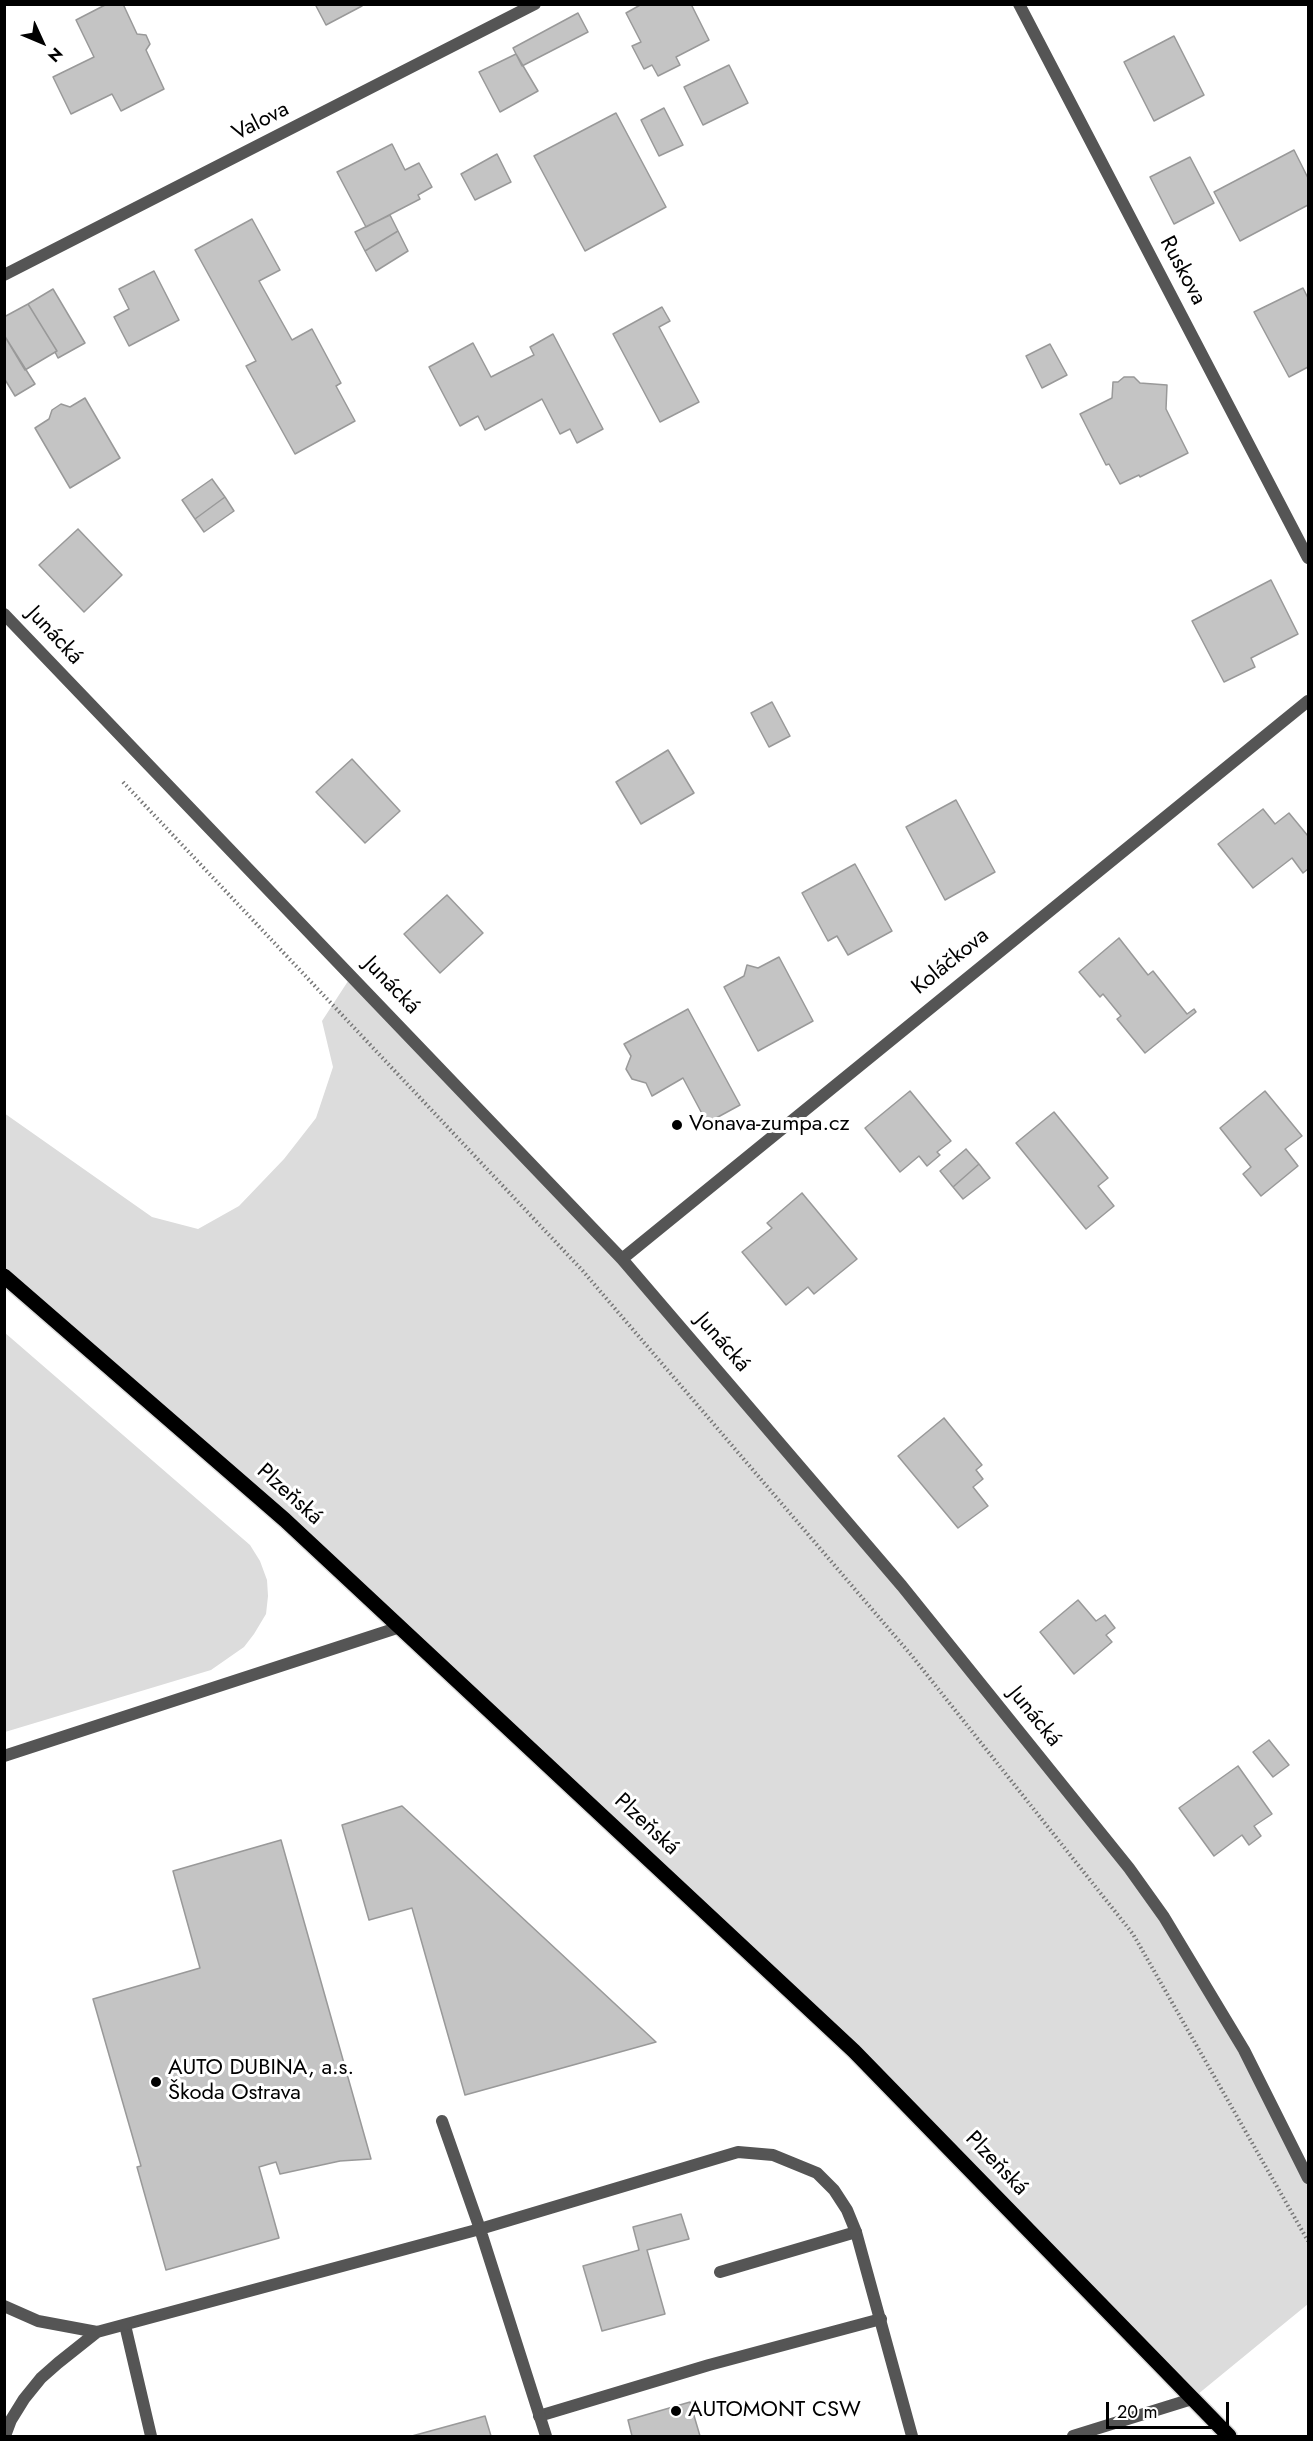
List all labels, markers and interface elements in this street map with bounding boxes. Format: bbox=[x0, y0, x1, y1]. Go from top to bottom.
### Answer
north arrow bbox=[12, 12, 72, 72]
text: N bbox=[43, 42, 68, 67]
street label: Valova bbox=[228, 97, 294, 147]
street label: Ruskova bbox=[1153, 232, 1211, 310]
street label: Junácká bbox=[21, 601, 87, 671]
street label: Koláčkova bbox=[907, 923, 995, 1001]
street label: Junácká bbox=[357, 952, 425, 1020]
place label: Vonava-zumpa.cz bbox=[689, 1112, 850, 1138]
marker: Vonava-zumpa.cz bbox=[670, 1118, 684, 1132]
street label: Junácká bbox=[689, 1308, 755, 1378]
street label: Plzeňská bbox=[251, 1459, 327, 1531]
street label: Junácká bbox=[1002, 1682, 1066, 1752]
street label: Plzeňská bbox=[608, 1788, 684, 1862]
place label: AUTO DUBINA, a.s. Škoda Ostrava bbox=[168, 2056, 354, 2108]
marker: AUTO DUBINA, a.s. Škoda Ostrava bbox=[149, 2075, 163, 2089]
street label: Plzeňská bbox=[959, 2126, 1033, 2202]
scale bar bbox=[1109, 2390, 1232, 2428]
place label: AUTOMONT CSW bbox=[688, 2398, 861, 2424]
text: 20 m bbox=[1117, 2399, 1157, 2425]
marker: AUTOMONT CSW bbox=[669, 2404, 683, 2418]

